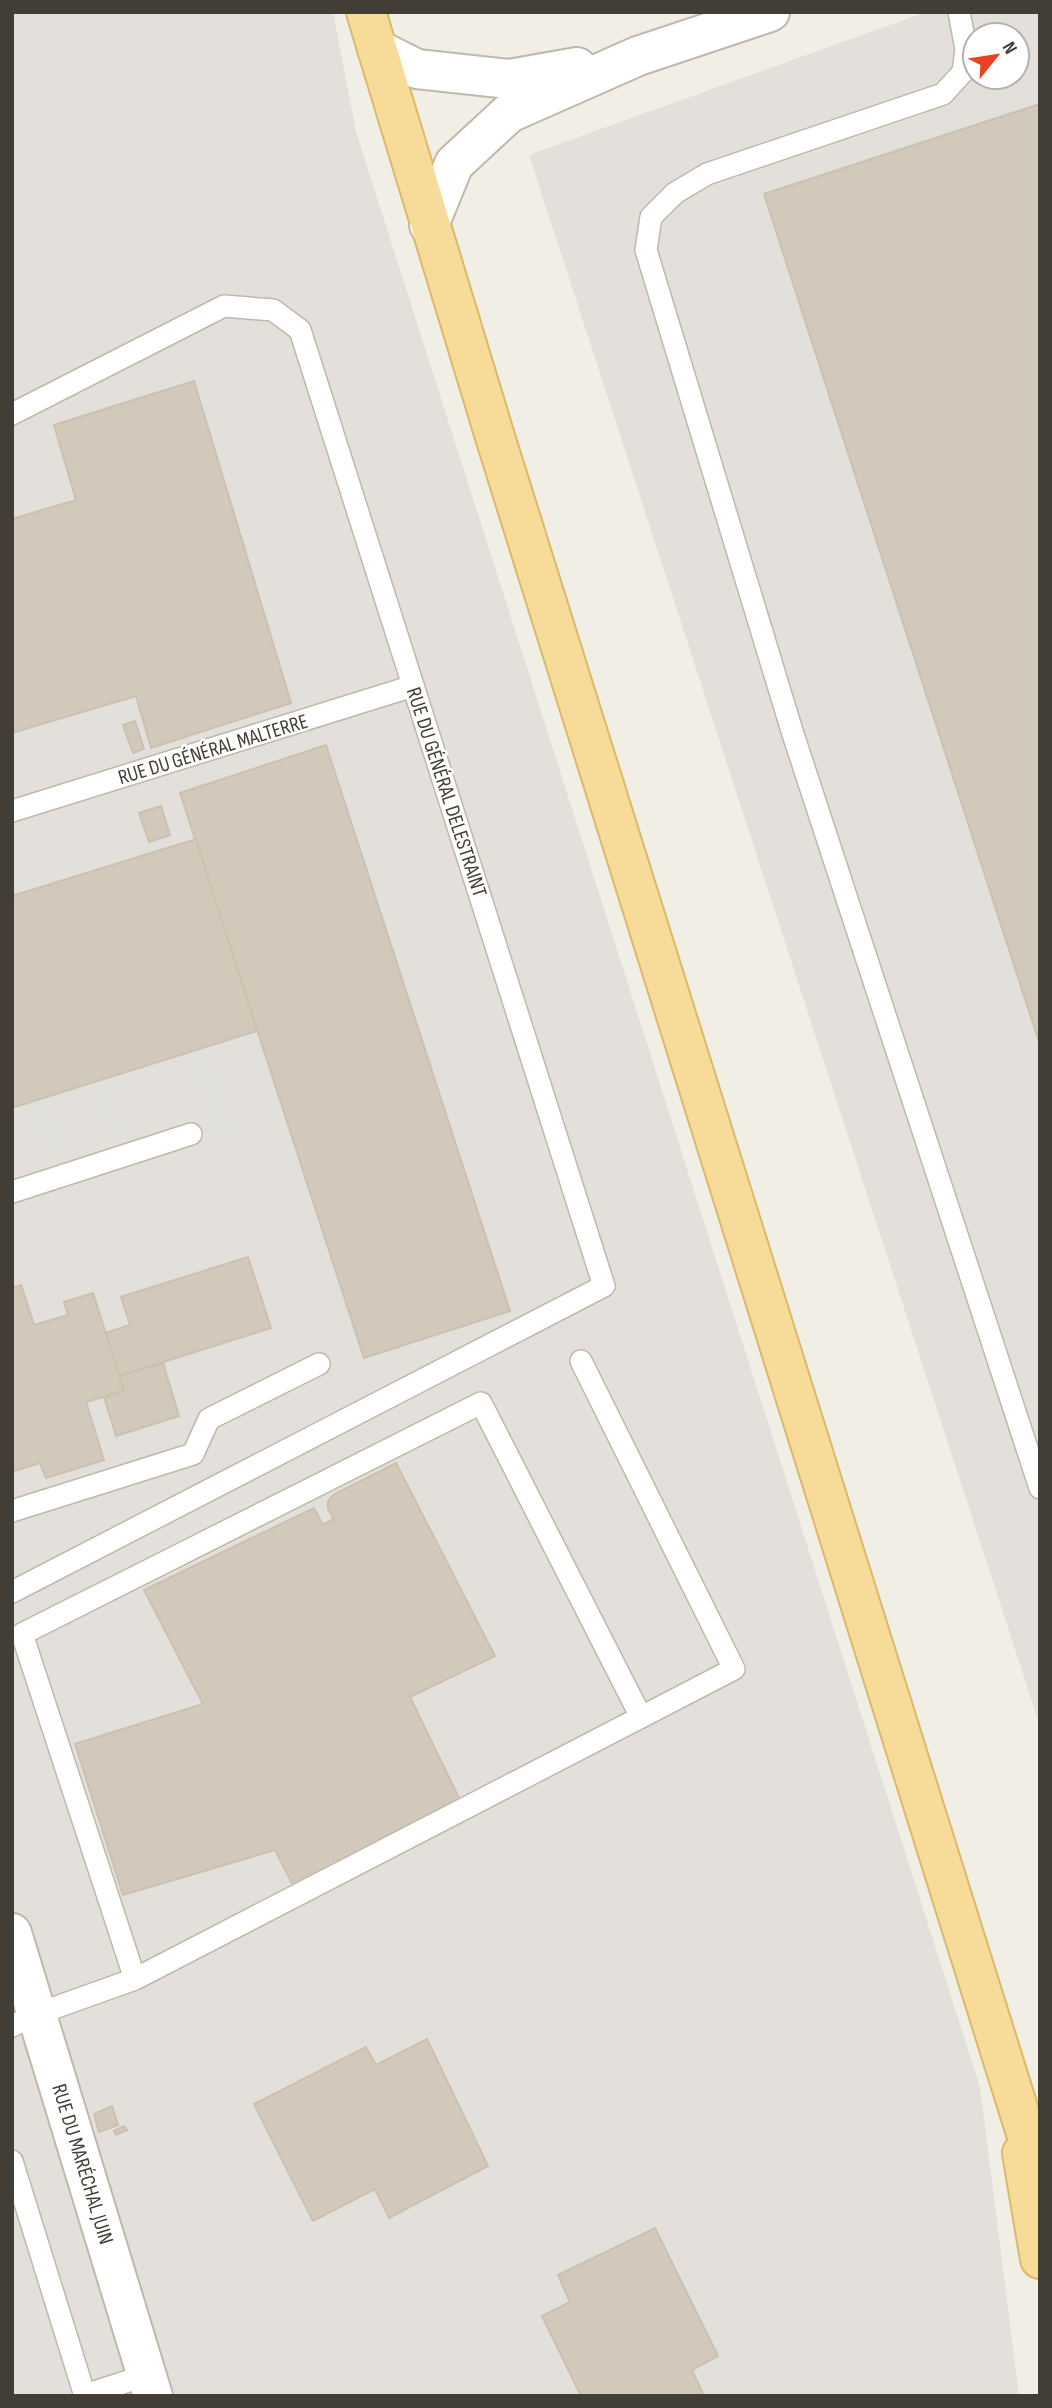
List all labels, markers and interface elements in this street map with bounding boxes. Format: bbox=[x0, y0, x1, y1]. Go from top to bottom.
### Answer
north arrow bbox=[961, 21, 1031, 91]
text: N bbox=[997, 38, 1022, 58]
street label: RUE DU GÉNÉRAL DELESTRAINT bbox=[401, 684, 492, 901]
street label: RUE DU GÉNÉRAL MALTERRE bbox=[115, 709, 311, 790]
street label: RUE DU MARÉCHAL JUIN bbox=[46, 2081, 119, 2247]

